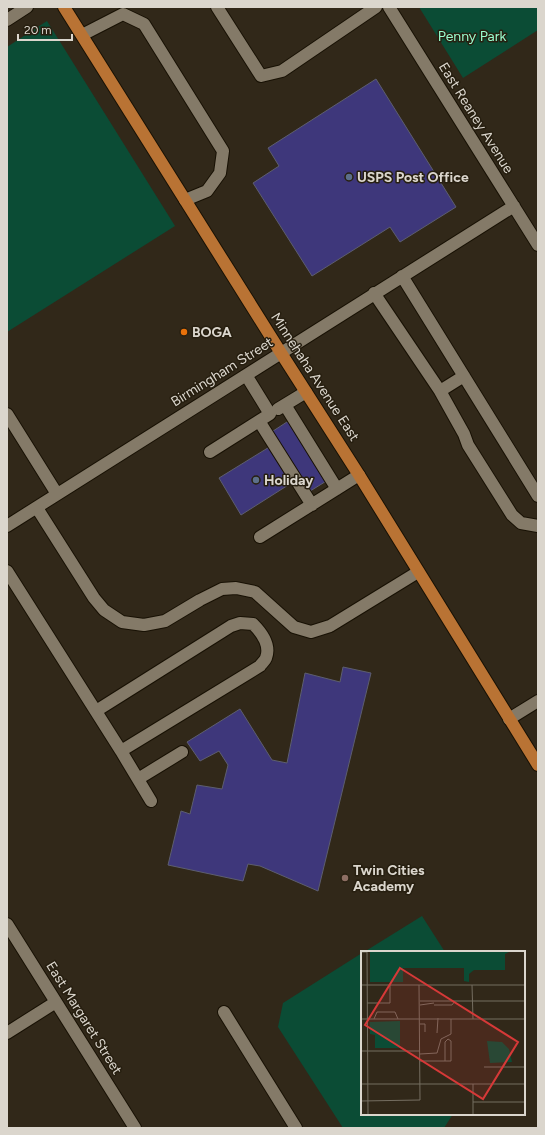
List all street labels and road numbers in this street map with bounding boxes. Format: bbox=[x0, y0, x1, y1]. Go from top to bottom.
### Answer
street label: East Reaney Avenue bbox=[435, 59, 517, 177]
street label: Minnehaha Avenue East bbox=[267, 310, 363, 444]
street label: Birmingham Street bbox=[168, 334, 276, 410]
street label: East Margaret Street bbox=[42, 958, 126, 1078]

